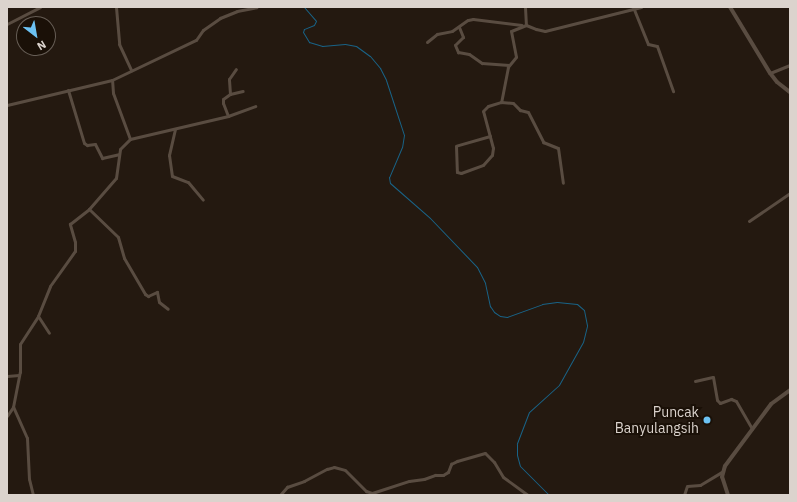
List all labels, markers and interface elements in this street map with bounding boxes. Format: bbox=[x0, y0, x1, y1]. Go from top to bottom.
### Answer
north arrow bbox=[16, 16, 56, 56]
text: N bbox=[35, 37, 49, 53]
place label: Puncak Banyulangsih bbox=[615, 404, 699, 436]
marker: Puncak Banyulangsih bbox=[702, 415, 712, 425]

